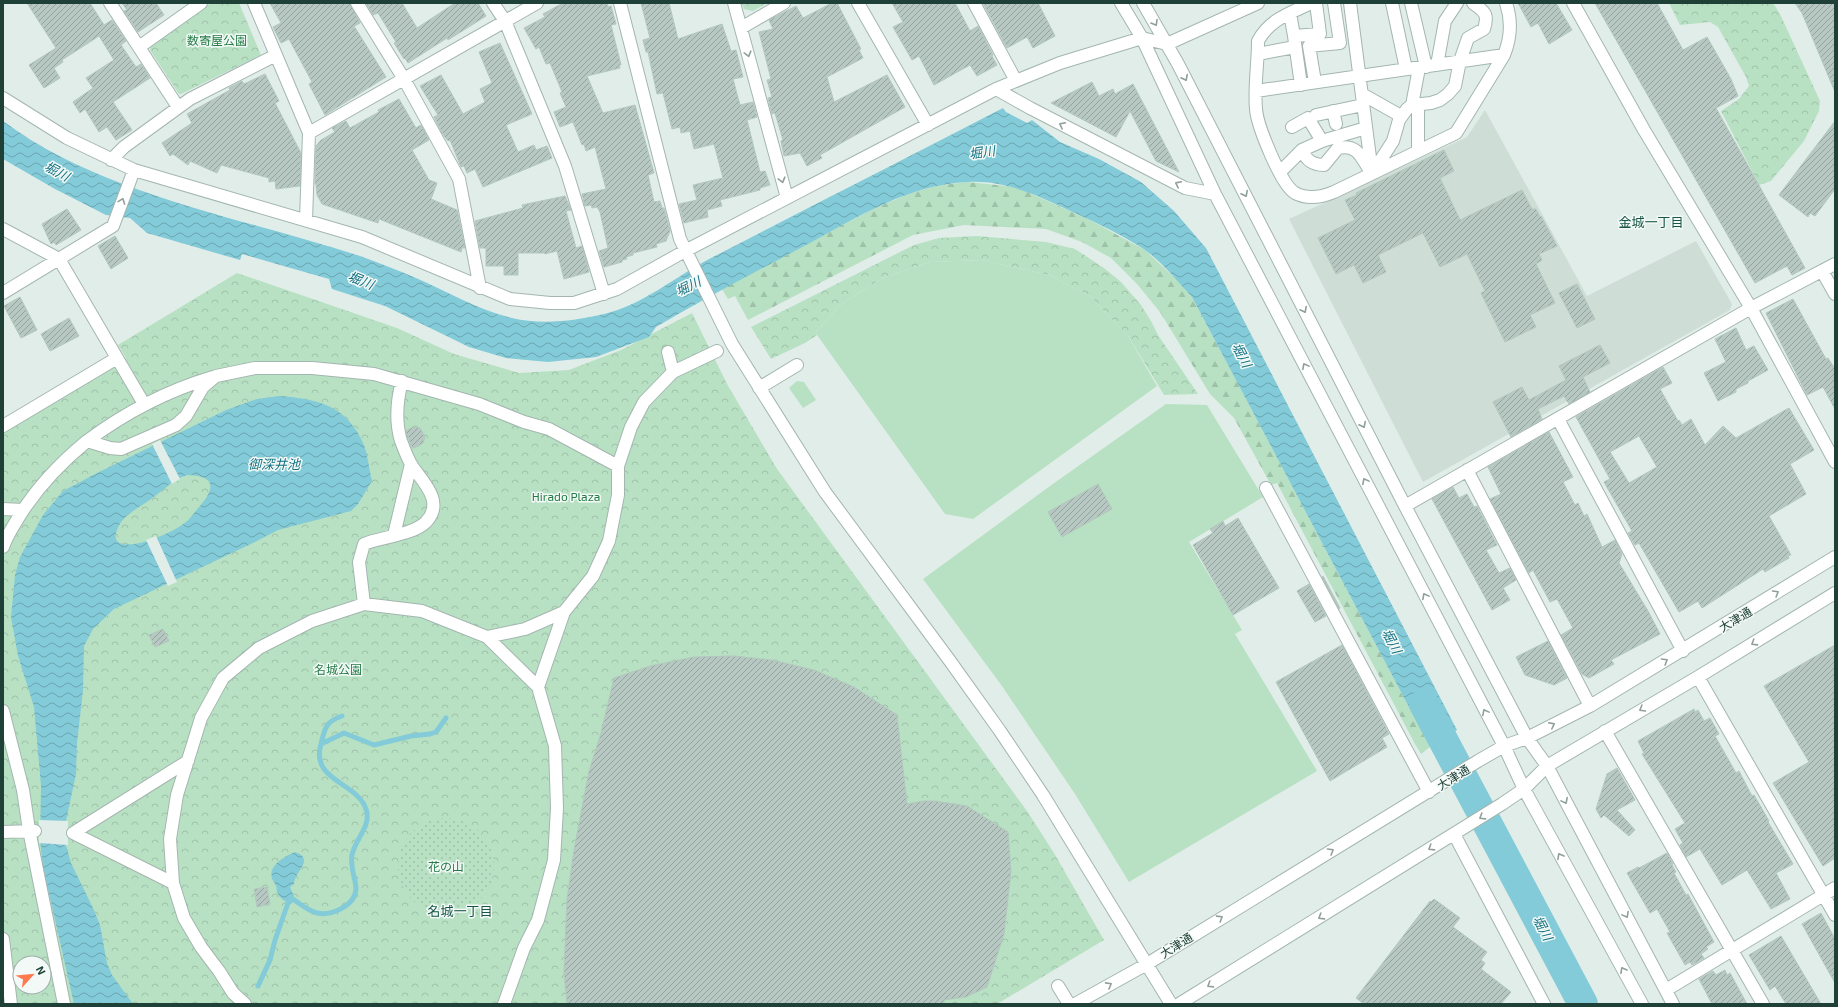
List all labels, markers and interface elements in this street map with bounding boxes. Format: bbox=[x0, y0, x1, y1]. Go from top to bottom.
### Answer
one-way arrow bbox=[1151, 19, 1158, 26]
park label: 数寄屋公園 bbox=[187, 33, 247, 47]
one-way arrow bbox=[743, 50, 752, 57]
one-way arrow bbox=[1180, 74, 1188, 81]
one-way arrow bbox=[1059, 122, 1066, 130]
water label: 堀川 bbox=[968, 142, 998, 162]
water label: 堀川 bbox=[42, 158, 74, 185]
one-way arrow bbox=[777, 176, 786, 183]
one-way arrow bbox=[1175, 182, 1182, 189]
one-way arrow bbox=[1240, 190, 1247, 197]
one-way arrow bbox=[117, 198, 126, 205]
district label: 金城一丁目 bbox=[1618, 214, 1684, 230]
water label: 堀川 bbox=[346, 268, 378, 293]
water label: 堀川 bbox=[673, 272, 705, 299]
one-way arrow bbox=[1299, 305, 1307, 313]
water label: 堀川 bbox=[1229, 340, 1256, 372]
one-way arrow bbox=[1302, 363, 1310, 370]
one-way arrow bbox=[1359, 421, 1366, 428]
water label: 御深井池 bbox=[248, 456, 302, 472]
one-way arrow bbox=[1362, 478, 1370, 485]
park label: Hirado Plaza bbox=[532, 489, 600, 503]
one-way arrow bbox=[1772, 591, 1779, 598]
one-way arrow bbox=[1422, 593, 1430, 601]
street label: 大津通 bbox=[1716, 604, 1754, 634]
water label: 堀川 bbox=[1379, 626, 1406, 658]
one-way arrow bbox=[1751, 638, 1758, 646]
one-way arrow bbox=[1661, 659, 1668, 666]
park label: 名城公園 bbox=[314, 662, 362, 676]
one-way arrow bbox=[1639, 705, 1646, 712]
one-way arrow bbox=[1483, 708, 1490, 716]
one-way arrow bbox=[1548, 722, 1555, 730]
street label: 大津通 bbox=[1434, 762, 1472, 792]
one-way arrow bbox=[1560, 796, 1568, 804]
one-way arrow bbox=[1479, 812, 1486, 819]
one-way arrow bbox=[1428, 843, 1435, 851]
one-way arrow bbox=[1327, 848, 1334, 855]
one-way arrow bbox=[1558, 853, 1565, 860]
park label: 花の山 bbox=[428, 859, 464, 873]
district label: 名城一丁目 bbox=[427, 903, 493, 919]
one-way arrow bbox=[1621, 911, 1629, 918]
one-way arrow bbox=[1318, 912, 1325, 919]
water label: 堀川 bbox=[1530, 913, 1557, 945]
one-way arrow bbox=[1216, 916, 1223, 923]
street label: 大津通 bbox=[1157, 930, 1195, 960]
north arrow bbox=[12, 955, 52, 995]
text: N bbox=[34, 964, 49, 977]
one-way arrow bbox=[1620, 967, 1627, 974]
one-way arrow bbox=[1207, 980, 1214, 988]
one-way arrow bbox=[1105, 982, 1112, 989]

